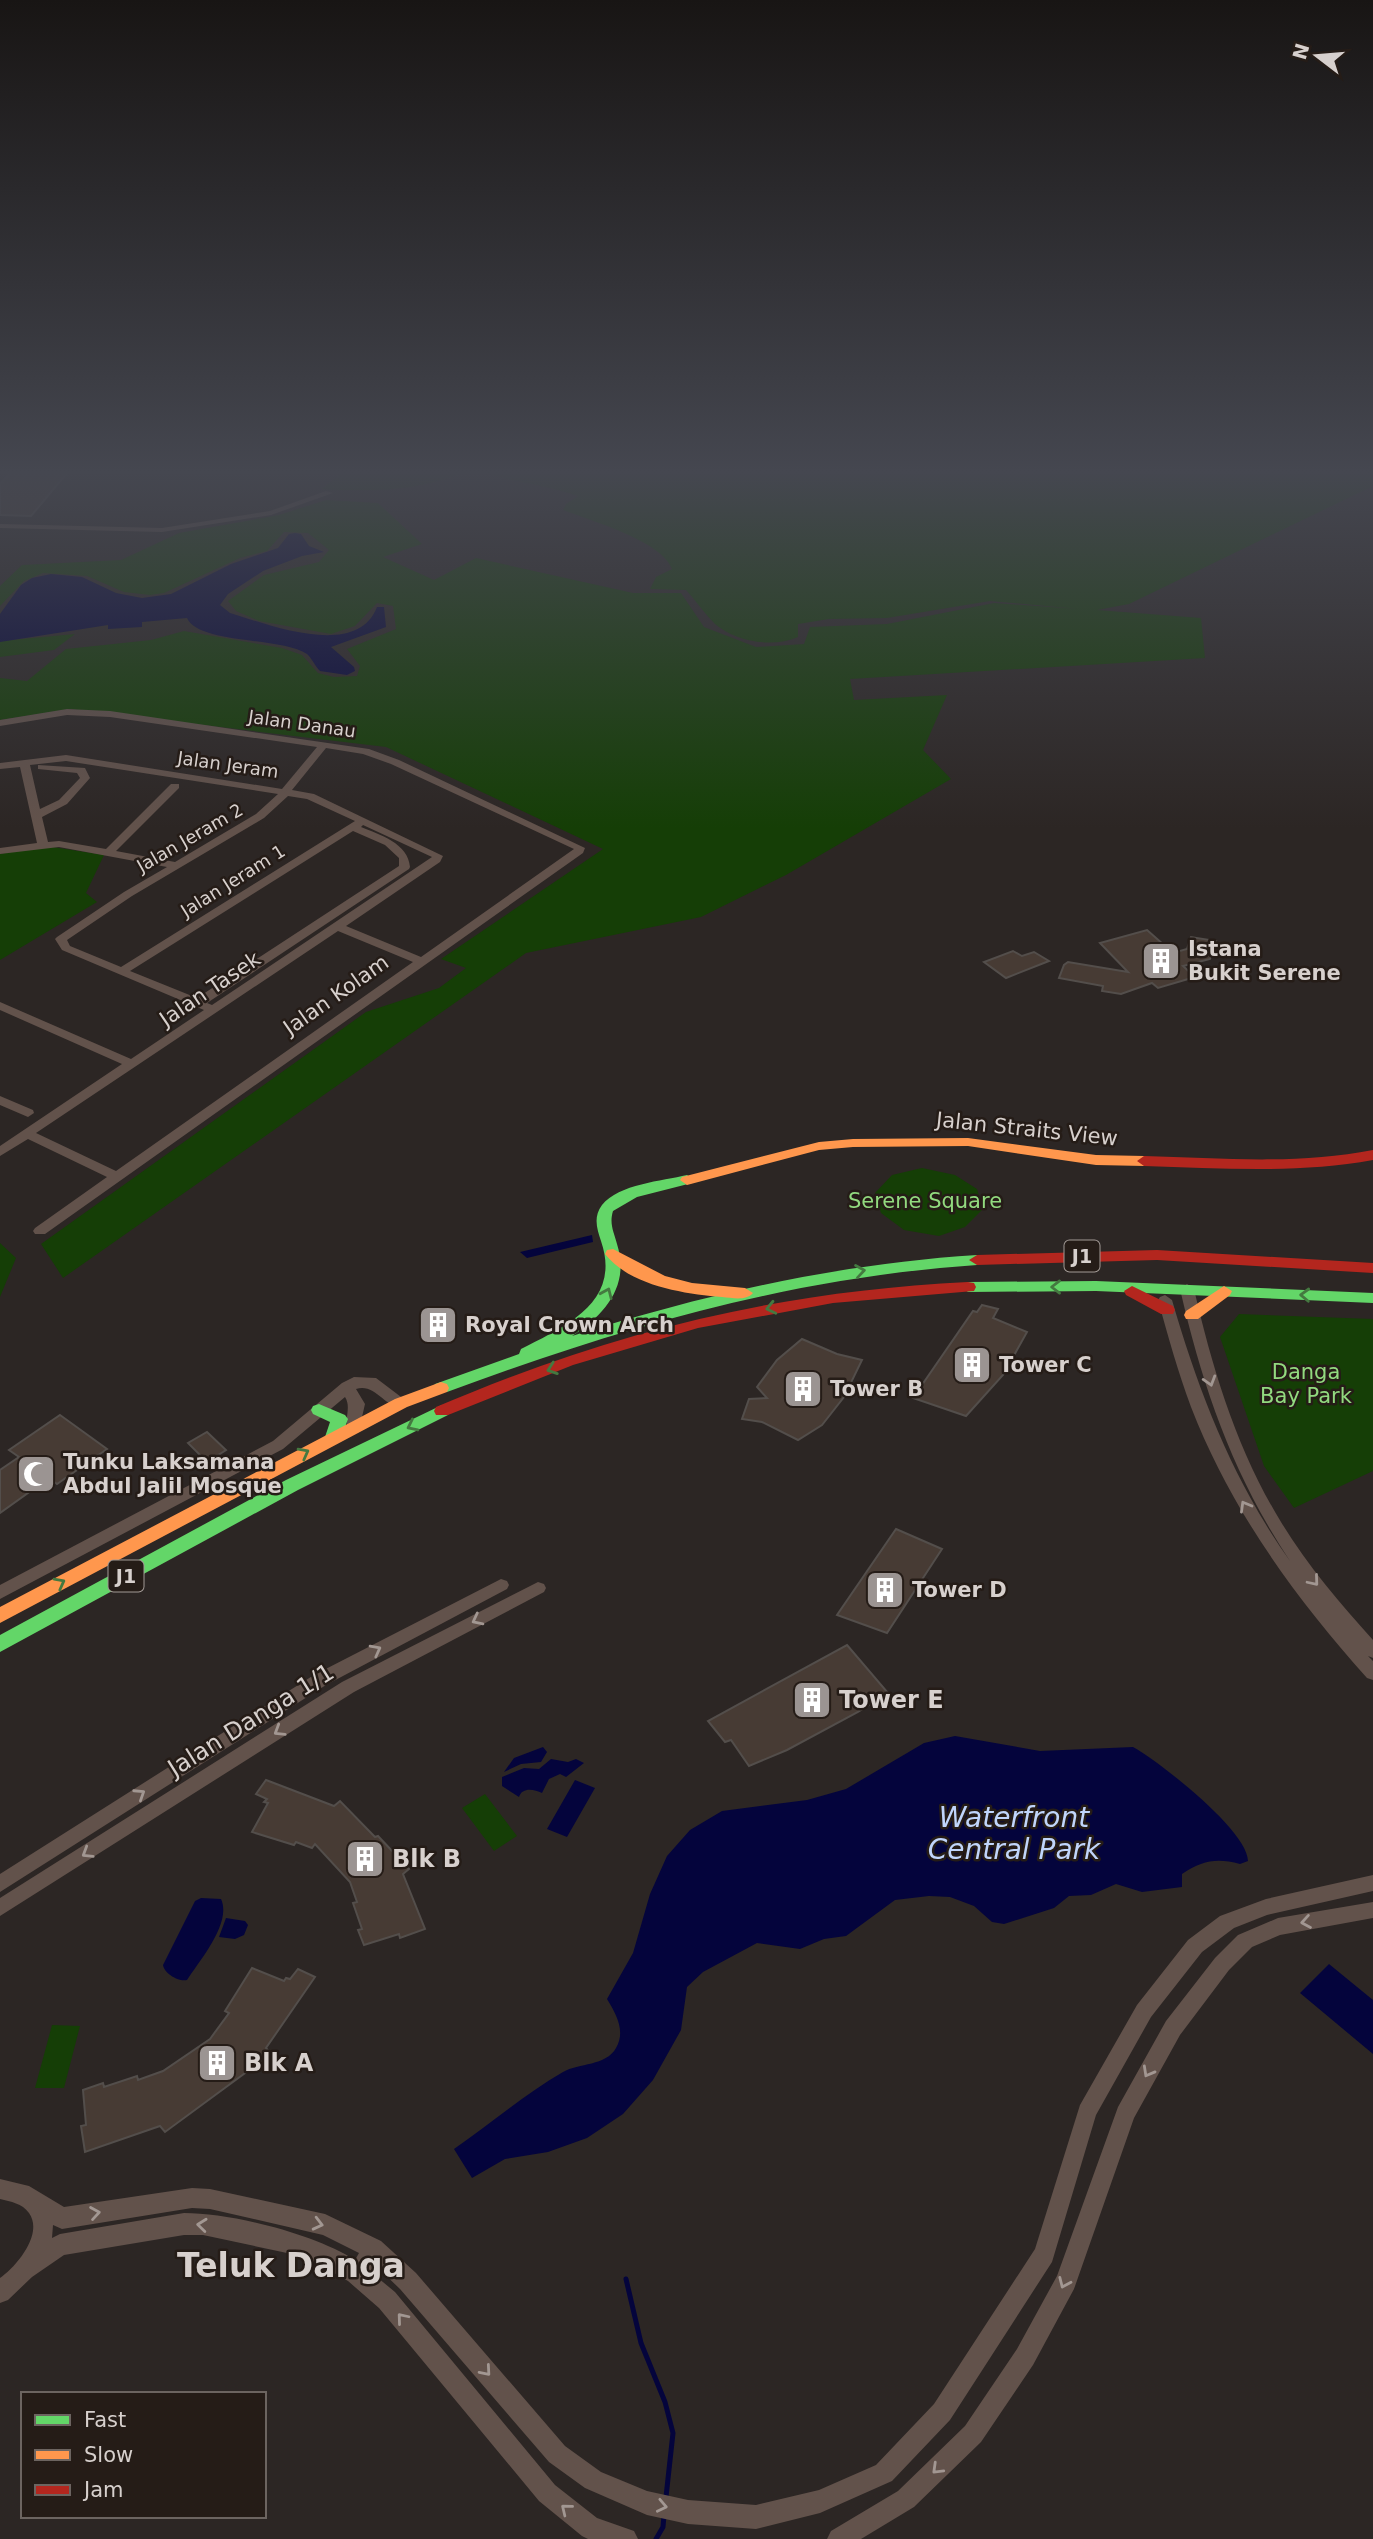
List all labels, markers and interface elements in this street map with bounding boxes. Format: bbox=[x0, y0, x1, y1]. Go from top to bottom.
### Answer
north arrow bbox=[1282, 21, 1352, 91]
text: N bbox=[1288, 41, 1313, 62]
street label: Jalan Danau bbox=[246, 705, 357, 741]
street label: Jalan Jeram bbox=[175, 747, 280, 782]
street label: Jalan Jeram 2 bbox=[132, 799, 247, 877]
street label: Jalan Jeram 1 bbox=[176, 840, 289, 922]
place label: Istana Bukit Serene bbox=[1188, 937, 1341, 985]
building icon: Istana Bukit Serene bbox=[1140, 940, 1182, 982]
street label: Jalan Tasek bbox=[154, 946, 265, 1033]
street label: Jalan Kolam bbox=[277, 950, 393, 1041]
street label: Jalan Straits View bbox=[933, 1107, 1119, 1150]
park label: Serene Square bbox=[848, 1189, 1002, 1213]
road number: J1 bbox=[1064, 1240, 1100, 1272]
one-way arrow bbox=[854, 1264, 866, 1279]
one-way arrow bbox=[1051, 1279, 1061, 1295]
one-way arrow bbox=[1299, 1287, 1310, 1302]
one-way arrow bbox=[599, 1288, 613, 1300]
one-way arrow bbox=[765, 1300, 777, 1314]
building icon: Royal Crown Arch bbox=[417, 1304, 459, 1346]
place label: Royal Crown Arch bbox=[465, 1313, 674, 1337]
building icon: Tower C bbox=[951, 1344, 993, 1386]
place label: Tower C bbox=[999, 1353, 1092, 1377]
park label: Danga Bay Park bbox=[1260, 1360, 1353, 1408]
one-way arrow bbox=[546, 1361, 558, 1375]
building icon: Tower B bbox=[782, 1368, 824, 1410]
one-way arrow bbox=[1202, 1374, 1217, 1386]
place label: Tower B bbox=[830, 1377, 923, 1401]
one-way arrow bbox=[407, 1418, 419, 1432]
one-way arrow bbox=[297, 1448, 309, 1461]
place label: Tunku Laksamana Abdul Jalil Mosque bbox=[63, 1450, 282, 1498]
mosque icon: Tunku Laksamana Abdul Jalil Mosque bbox=[15, 1453, 57, 1495]
one-way arrow bbox=[1240, 1500, 1253, 1513]
road number: J1 bbox=[108, 1560, 144, 1592]
building icon: Tower D bbox=[864, 1569, 906, 1611]
one-way arrow bbox=[1306, 1573, 1318, 1586]
one-way arrow bbox=[53, 1578, 65, 1592]
place label: Tower D bbox=[912, 1578, 1007, 1602]
one-way arrow bbox=[472, 1612, 484, 1625]
one-way arrow bbox=[369, 1645, 381, 1659]
street label: Jalan Danga 1/1 bbox=[161, 1658, 339, 1783]
building icon: Tower E bbox=[791, 1679, 833, 1721]
place label: Tower E bbox=[839, 1686, 944, 1714]
one-way arrow bbox=[274, 1722, 287, 1735]
one-way arrow bbox=[132, 1790, 145, 1803]
water label: Waterfront Central Park bbox=[928, 1801, 1102, 1866]
building icon: Blk B bbox=[344, 1838, 386, 1880]
one-way arrow bbox=[81, 1844, 94, 1857]
place label: Blk B bbox=[392, 1845, 461, 1873]
one-way arrow bbox=[1300, 1914, 1312, 1929]
building icon: Blk A bbox=[196, 2042, 238, 2084]
place label: Blk A bbox=[244, 2049, 314, 2077]
one-way arrow bbox=[1143, 2064, 1156, 2077]
one-way arrow bbox=[89, 2206, 101, 2221]
one-way arrow bbox=[312, 2216, 324, 2230]
one-way arrow bbox=[196, 2218, 207, 2233]
district label: Teluk Danga bbox=[177, 2246, 405, 2285]
one-way arrow bbox=[1058, 2275, 1072, 2288]
one-way arrow bbox=[398, 2314, 410, 2327]
one-way arrow bbox=[478, 2363, 490, 2376]
legend bbox=[21, 2392, 266, 2518]
text: Fast bbox=[84, 2408, 126, 2432]
text: Slow bbox=[84, 2443, 133, 2467]
one-way arrow bbox=[932, 2460, 945, 2473]
text: Jam bbox=[82, 2478, 124, 2502]
one-way arrow bbox=[656, 2498, 668, 2513]
one-way arrow bbox=[562, 2504, 574, 2517]

